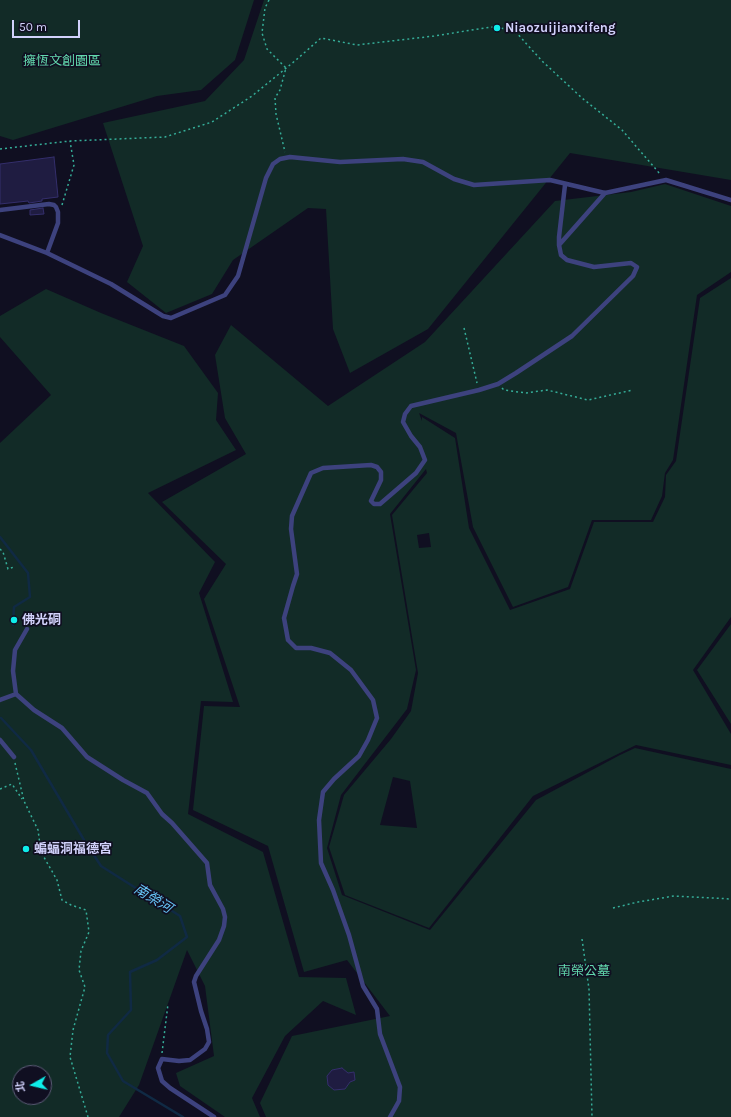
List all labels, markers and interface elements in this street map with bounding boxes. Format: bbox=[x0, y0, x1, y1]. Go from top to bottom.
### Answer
scale bar bbox=[14, 12, 82, 38]
text: 50 m bbox=[19, 20, 47, 34]
place label: Niaozuijianxifeng bbox=[505, 20, 616, 36]
marker: Niaozuijianxifeng bbox=[492, 23, 502, 33]
park label: 擁恆文創園區 bbox=[23, 53, 101, 69]
place label: 佛光硐 bbox=[22, 612, 61, 628]
marker: 佛光硐 bbox=[9, 615, 19, 625]
place label: 蝙蝠洞福德宮 bbox=[34, 841, 112, 857]
marker: 蝙蝠洞福德宮 bbox=[21, 844, 31, 854]
water label: 南榮河 bbox=[131, 881, 175, 917]
park label: 南榮公墓 bbox=[558, 963, 610, 979]
north arrow bbox=[12, 1065, 52, 1105]
text: 北 bbox=[13, 1080, 28, 1093]

